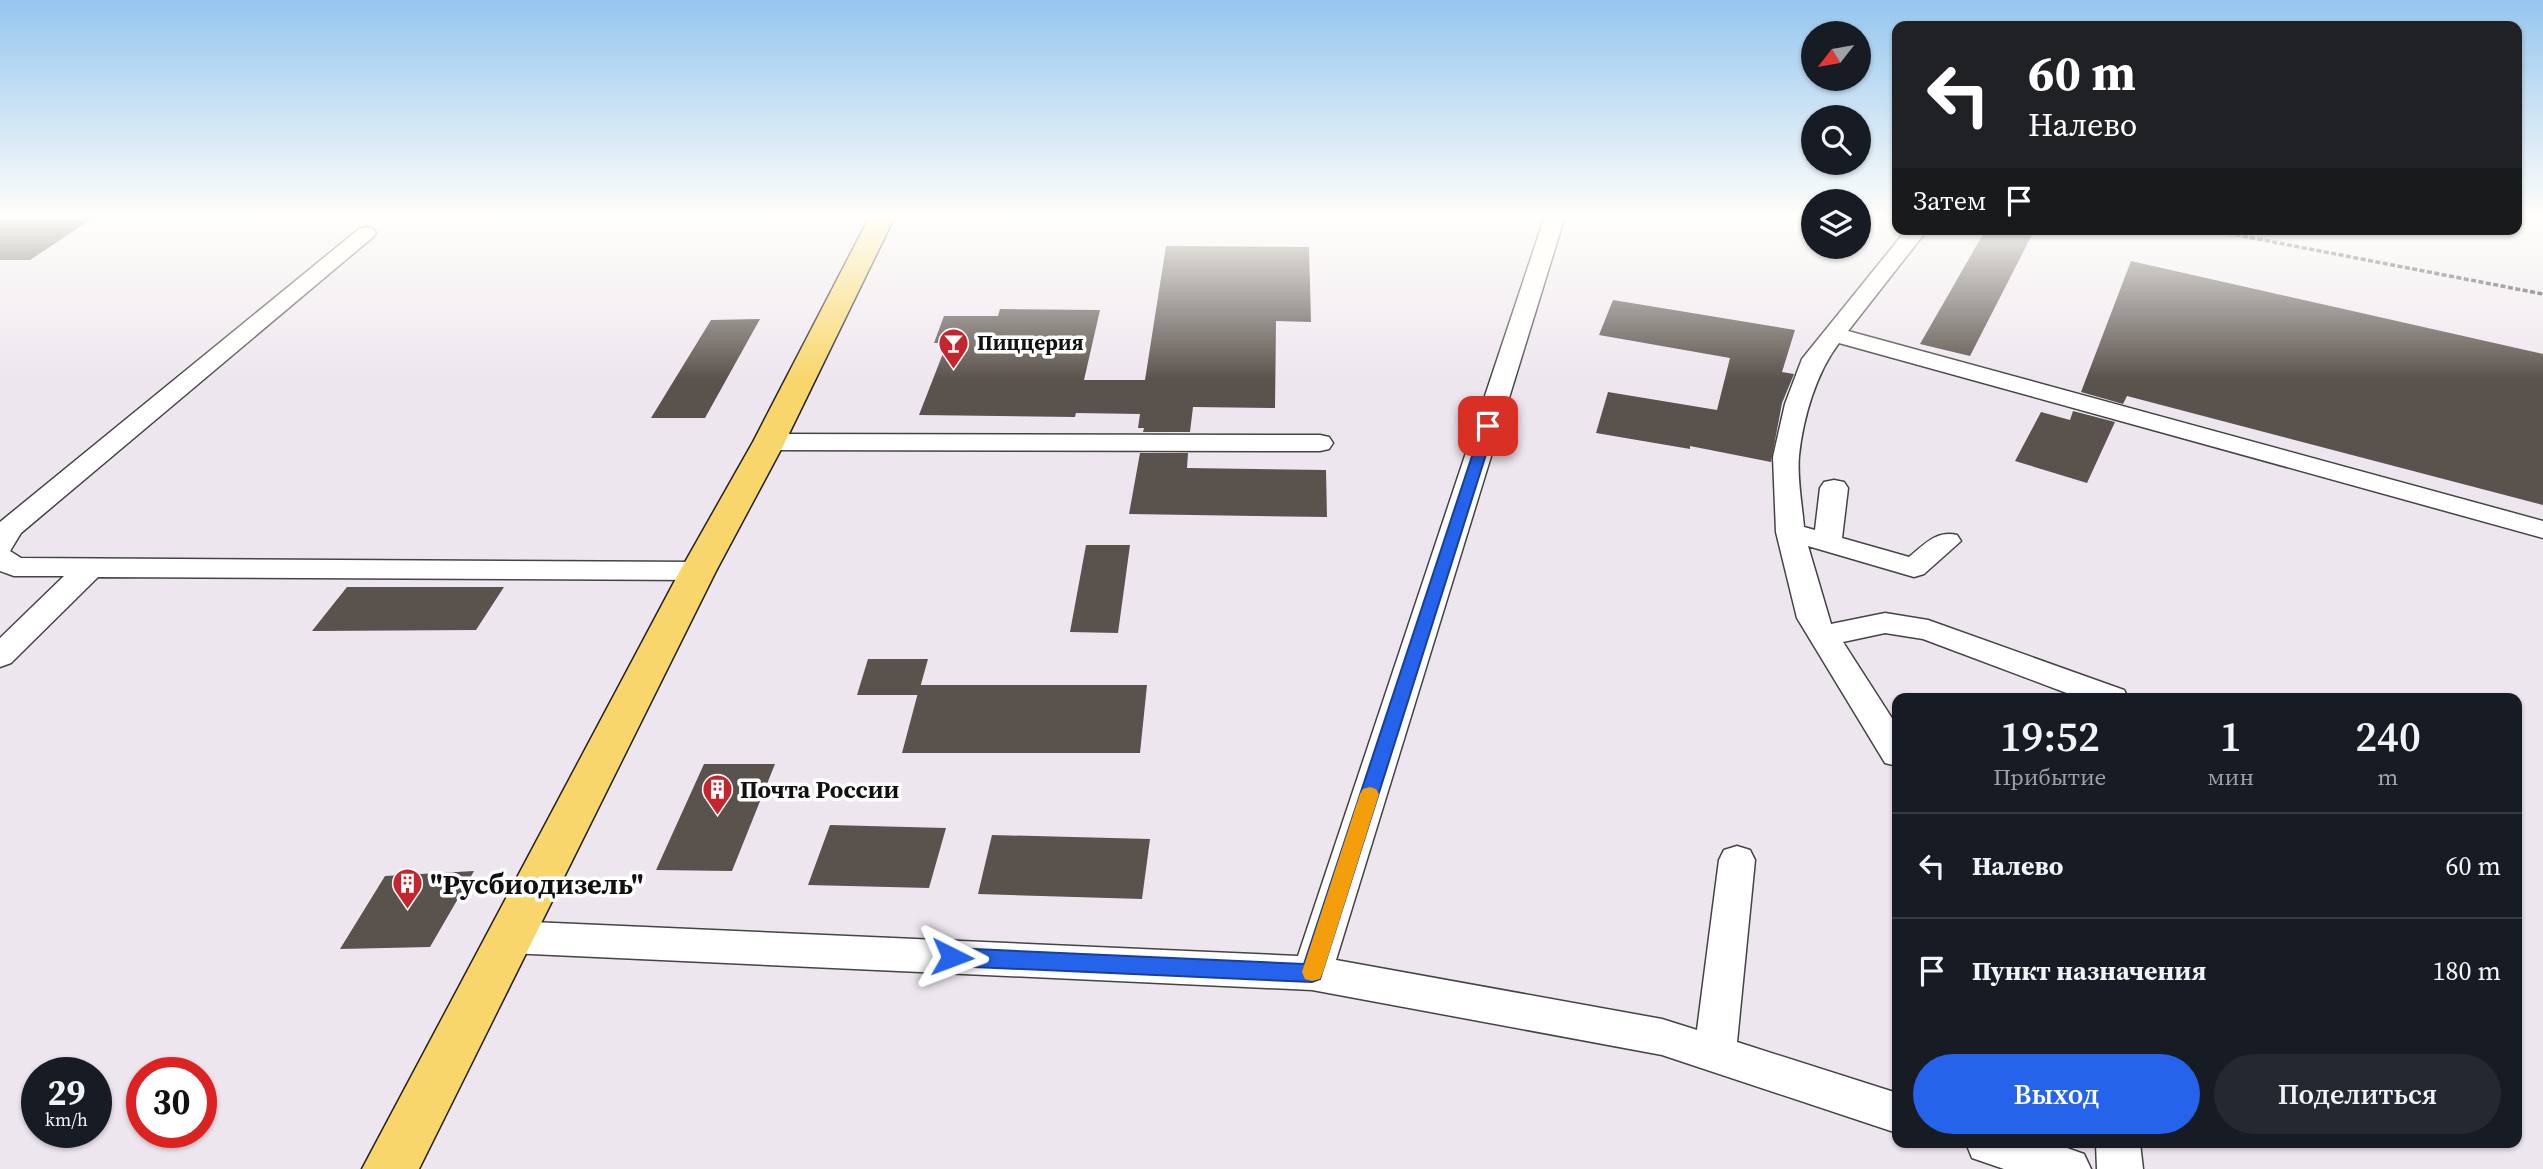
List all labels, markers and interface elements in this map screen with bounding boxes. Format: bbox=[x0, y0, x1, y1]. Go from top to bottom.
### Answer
north arrow bbox=[1801, 21, 1871, 91]
map controls bbox=[1801, 21, 1871, 259]
text: 60 m bbox=[2028, 39, 2136, 106]
icon: left bbox=[1913, 49, 2004, 140]
text: Налево bbox=[2028, 103, 2137, 147]
button: search bbox=[1801, 105, 1871, 175]
icon: arrive bbox=[2000, 182, 2038, 220]
text: Затем bbox=[1913, 183, 1986, 219]
button: layers bbox=[1801, 189, 1871, 259]
bar icon: Пиццерия bbox=[937, 326, 971, 370]
place label: Пиццерия bbox=[977, 328, 1084, 357]
pin bbox=[1458, 396, 1518, 456]
icon: arrive bbox=[1469, 407, 1507, 445]
text: 19:52 bbox=[2000, 707, 2100, 765]
text: 1 bbox=[2220, 707, 2242, 765]
text: 240 bbox=[2355, 707, 2421, 765]
text: Прибытие bbox=[1993, 761, 2106, 793]
text: мин bbox=[2208, 761, 2254, 793]
text: m bbox=[2378, 761, 2398, 793]
building icon: Почта России bbox=[700, 773, 734, 817]
place label: Почта России bbox=[740, 773, 900, 806]
icon: left bbox=[1913, 847, 1951, 885]
text: Налево bbox=[1972, 848, 2063, 884]
text: 60 m bbox=[2446, 848, 2501, 884]
place label: "Русбиодизель" bbox=[430, 865, 643, 903]
building icon: "Русбиодизель" bbox=[390, 867, 424, 911]
position arrow bbox=[915, 920, 989, 994]
icon: arrive bbox=[1913, 952, 1951, 990]
text: Пункт назначения bbox=[1972, 953, 2206, 989]
text: 180 m bbox=[2433, 953, 2501, 989]
button: Выход bbox=[1913, 1054, 2200, 1134]
button: Поделиться bbox=[2214, 1054, 2501, 1134]
speed limit sign: 30 bbox=[126, 1057, 217, 1148]
text: 29 bbox=[48, 1069, 85, 1117]
text: km/h bbox=[45, 1107, 88, 1132]

